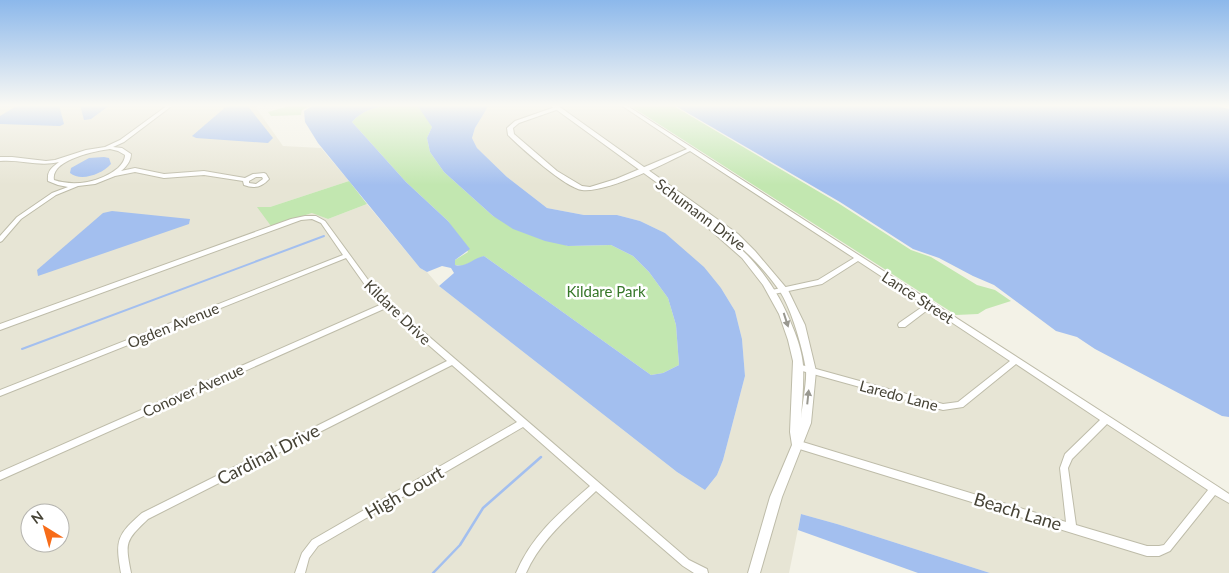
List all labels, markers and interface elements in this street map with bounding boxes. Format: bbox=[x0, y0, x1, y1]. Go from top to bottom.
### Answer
street label: Schumann Drive bbox=[652, 174, 750, 254]
street label: Lance Street bbox=[879, 267, 958, 327]
street label: Kildare Drive bbox=[361, 276, 435, 348]
park label: Kildare Park bbox=[566, 282, 646, 300]
street label: Ogden Avenue bbox=[125, 298, 222, 352]
one-way arrow bbox=[783, 313, 790, 328]
street label: Conover Avenue bbox=[140, 360, 246, 420]
street label: Laredo Lane bbox=[858, 376, 940, 414]
one-way arrow bbox=[804, 389, 812, 405]
street label: Cardinal Drive bbox=[213, 419, 323, 489]
street label: High Court bbox=[361, 460, 448, 523]
street label: Beach Lane bbox=[971, 487, 1065, 535]
north arrow bbox=[20, 503, 70, 553]
text: N bbox=[27, 507, 46, 527]

